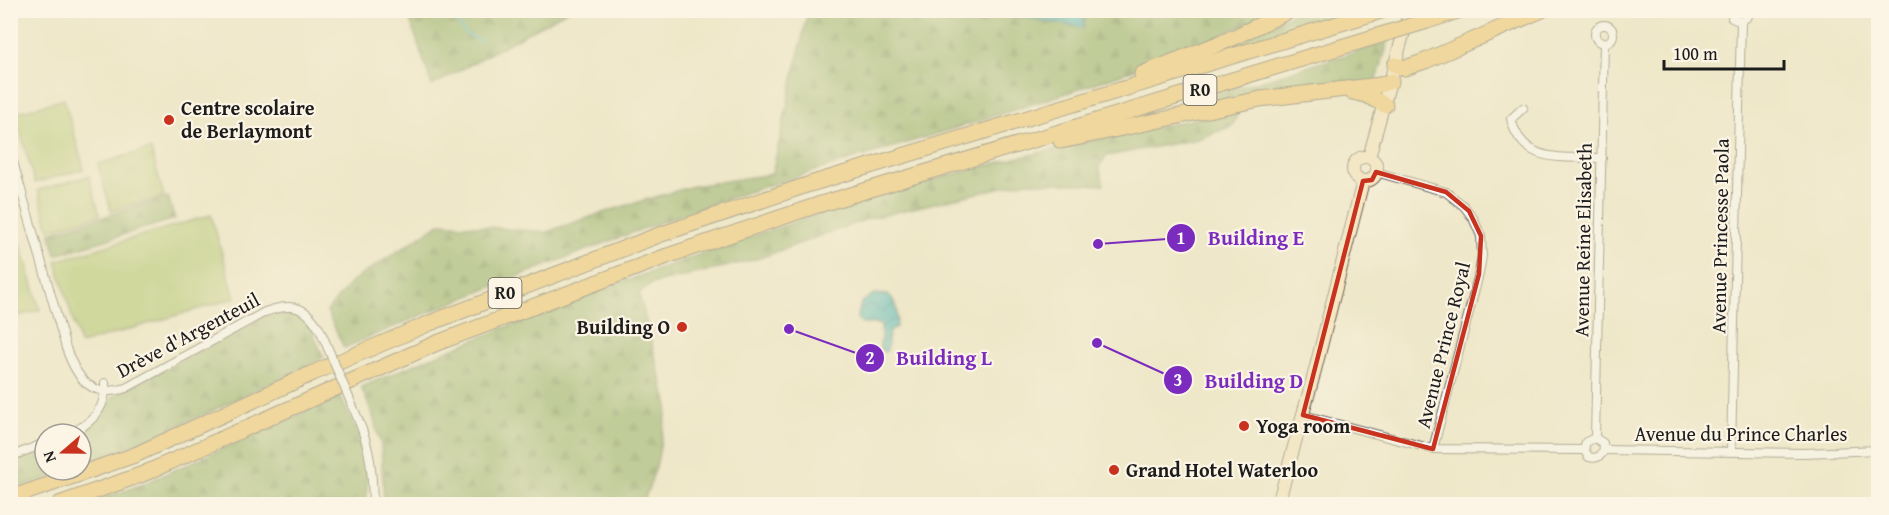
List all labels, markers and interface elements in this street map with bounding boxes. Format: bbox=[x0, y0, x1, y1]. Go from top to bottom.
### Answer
scale bar bbox=[1664, 33, 1784, 71]
text: 100 m bbox=[1673, 40, 1718, 67]
road number: R0 bbox=[1184, 75, 1216, 105]
place label: Centre scolaire de Berlaymont bbox=[181, 93, 315, 145]
marker: Centre scolaire de Berlaymont bbox=[162, 113, 176, 127]
street label: Avenue Princesse Paola bbox=[1703, 138, 1736, 334]
street label: Avenue Reine Elisabeth bbox=[1566, 143, 1599, 337]
callout: Building E bbox=[1166, 219, 1316, 258]
text: Building E bbox=[1208, 222, 1304, 253]
text: 1 bbox=[1176, 224, 1186, 251]
street label: Avenue Prince Royal bbox=[1408, 258, 1477, 431]
road number: R0 bbox=[488, 278, 522, 308]
street label: Drève d'Argenteuil bbox=[111, 284, 265, 385]
place label: Building O bbox=[577, 312, 670, 341]
marker: Building O bbox=[675, 320, 689, 334]
callout: Building L bbox=[855, 338, 1004, 377]
text: Building L bbox=[896, 342, 992, 373]
text: 2 bbox=[865, 344, 875, 371]
callout: Building D bbox=[1163, 361, 1315, 400]
text: Building D bbox=[1205, 365, 1303, 396]
text: 3 bbox=[1173, 366, 1183, 393]
place label: Yoga room bbox=[1256, 411, 1350, 440]
marker: Yoga room bbox=[1237, 419, 1251, 433]
street label: Avenue du Prince Charles bbox=[1635, 419, 1848, 448]
north arrow bbox=[33, 422, 93, 482]
text: N bbox=[36, 448, 62, 466]
place label: Grand Hotel Waterloo bbox=[1126, 455, 1318, 484]
marker: Grand Hotel Waterloo bbox=[1107, 463, 1121, 477]

